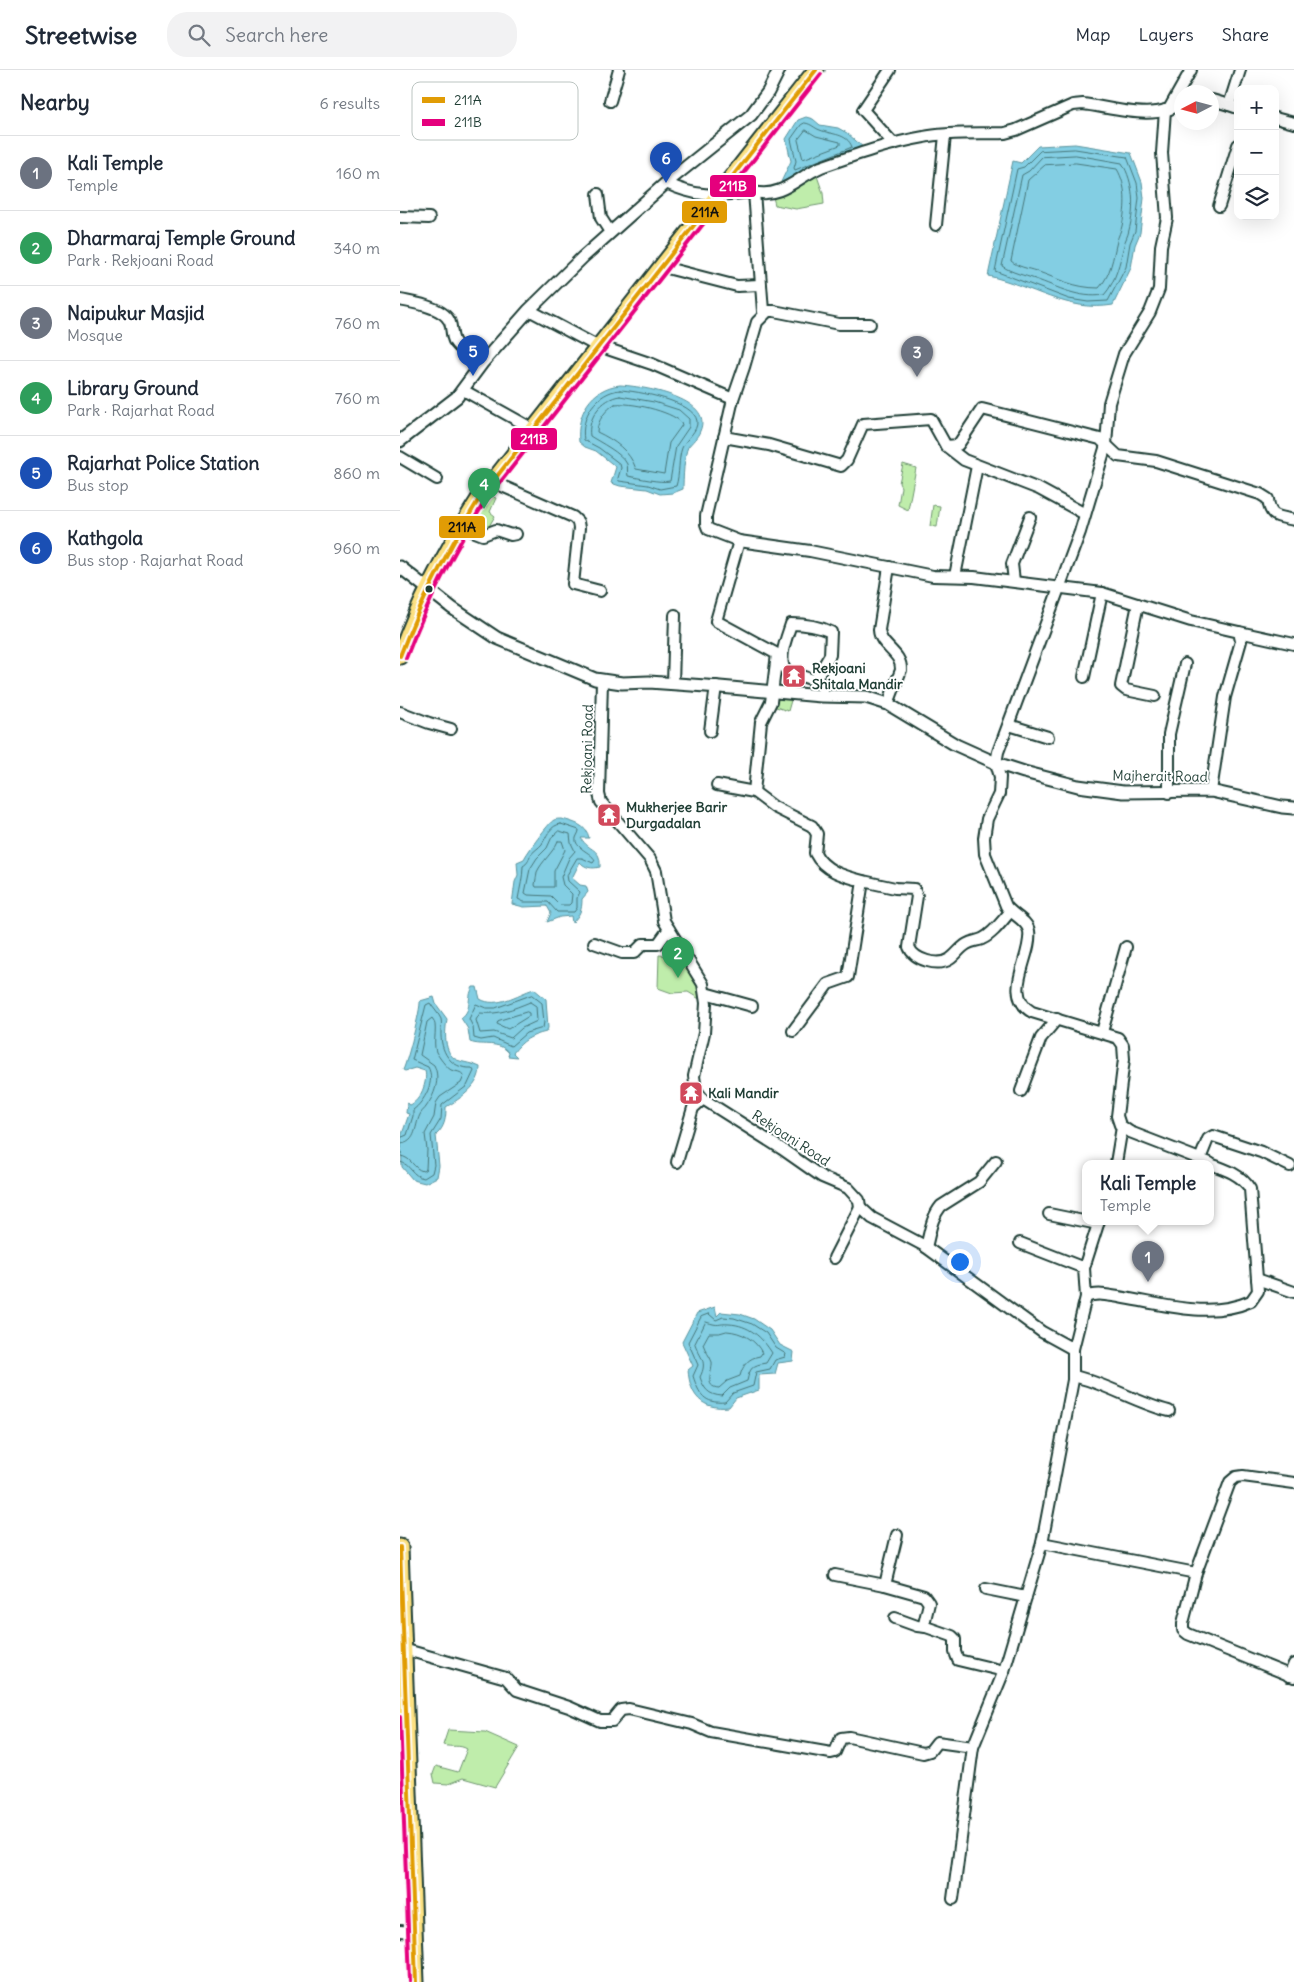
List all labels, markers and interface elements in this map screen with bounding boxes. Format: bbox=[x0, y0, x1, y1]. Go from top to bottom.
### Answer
search box bbox=[167, 12, 517, 57]
text: Streetwise bbox=[25, 20, 137, 50]
icon: search bbox=[185, 21, 213, 49]
text: Search here bbox=[225, 23, 328, 47]
text: Map bbox=[1075, 23, 1110, 46]
text: Layers bbox=[1138, 23, 1194, 46]
text: Share bbox=[1222, 23, 1269, 46]
legend bbox=[412, 82, 578, 140]
north arrow bbox=[1174, 85, 1219, 130]
map controls bbox=[1234, 85, 1279, 220]
button: + bbox=[1234, 85, 1279, 130]
text: Nearby bbox=[20, 89, 90, 116]
text: 211A bbox=[454, 91, 482, 109]
text: 6 results bbox=[319, 93, 380, 113]
text: 211B bbox=[454, 113, 482, 131]
button: − bbox=[1234, 130, 1279, 175]
pin: 6 bbox=[650, 142, 682, 183]
text: Kali Temple bbox=[67, 151, 163, 175]
text: 1 bbox=[33, 163, 39, 183]
text: 160 m bbox=[336, 163, 380, 183]
line badge: 211B bbox=[709, 174, 757, 198]
text: Temple bbox=[67, 175, 118, 195]
button: layers bbox=[1234, 175, 1279, 220]
text: 211B bbox=[719, 177, 747, 195]
line badge: 211A bbox=[681, 200, 728, 224]
text: 211A bbox=[691, 203, 719, 221]
text: Dharmaraj Temple Ground bbox=[67, 226, 295, 250]
text: 2 bbox=[32, 238, 40, 258]
text: 340 m bbox=[333, 238, 380, 258]
text: Park · Rekjoani Road bbox=[67, 250, 214, 270]
text: Naipukur Masjid bbox=[67, 301, 205, 325]
text: 3 bbox=[31, 313, 41, 333]
text: 760 m bbox=[335, 313, 380, 333]
text: Mosque bbox=[67, 325, 123, 345]
pin: 5 bbox=[457, 335, 489, 376]
pin: 3 bbox=[901, 336, 933, 377]
text: Library Ground bbox=[67, 376, 199, 400]
text: 4 bbox=[31, 388, 41, 408]
text: 760 m bbox=[335, 388, 380, 408]
text: Park · Rajarhat Road bbox=[67, 400, 215, 420]
line badge: 211B bbox=[510, 427, 558, 451]
text: 211B bbox=[520, 430, 548, 448]
text: Rajarhat Police Station bbox=[67, 451, 260, 475]
text: 5 bbox=[31, 463, 41, 483]
text: 860 m bbox=[333, 463, 380, 483]
pin: 4 bbox=[468, 468, 500, 509]
text: Bus stop bbox=[67, 475, 129, 495]
line badge: 211A bbox=[438, 515, 486, 539]
text: 211A bbox=[448, 518, 476, 536]
text: Kathgola bbox=[67, 526, 143, 550]
text: 6 bbox=[31, 538, 41, 558]
text: 960 m bbox=[333, 538, 380, 558]
text: Bus stop · Rajarhat Road bbox=[67, 550, 243, 570]
unlabelled marker bbox=[424, 584, 434, 594]
place label: Rekjoani Shitala Mandir bbox=[812, 659, 903, 693]
temple icon: Rekjoani Shitala Mandir bbox=[781, 663, 807, 689]
street label: Rekjoani Road bbox=[577, 704, 597, 794]
street label: Majherait Road bbox=[1112, 766, 1208, 786]
place label: Mukherjee Barir Durgadalan bbox=[626, 798, 727, 832]
temple icon: Mukherjee Barir Durgadalan bbox=[596, 802, 622, 828]
pin: 2 bbox=[662, 937, 694, 978]
temple icon: Kali Mandir bbox=[678, 1080, 704, 1106]
place label: Kali Mandir bbox=[708, 1084, 779, 1102]
street label: Rekjoani Road bbox=[748, 1106, 834, 1170]
popup bbox=[1082, 1160, 1214, 1225]
text: Kali Temple bbox=[1100, 1171, 1196, 1195]
text: Temple bbox=[1100, 1195, 1151, 1215]
pin: 1 bbox=[1132, 1241, 1164, 1282]
your location bbox=[947, 1249, 973, 1275]

